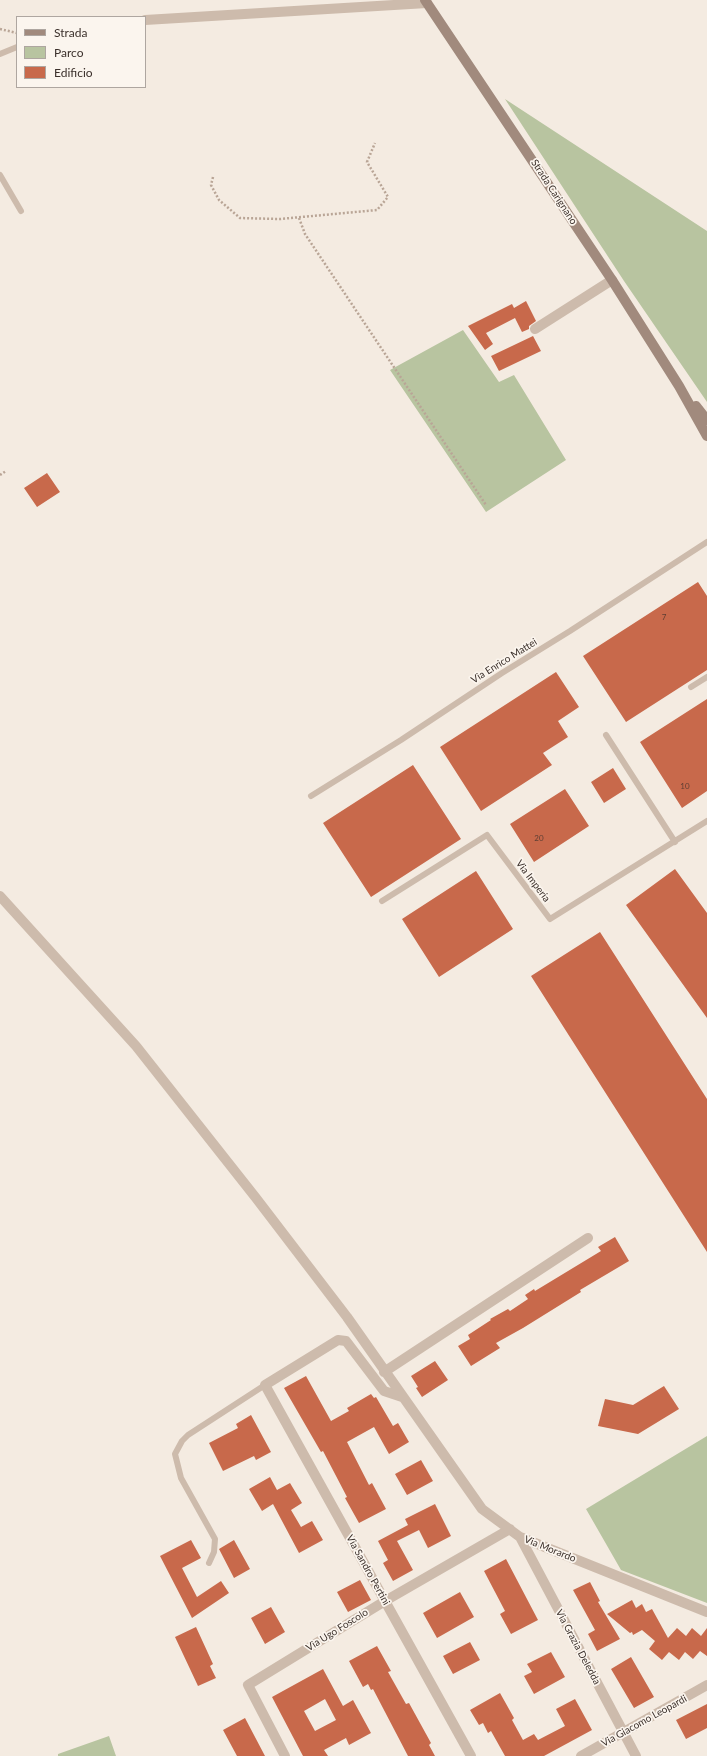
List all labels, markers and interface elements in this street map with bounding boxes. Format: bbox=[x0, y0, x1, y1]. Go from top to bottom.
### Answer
legend bbox=[16, 16, 146, 88]
text: Strada bbox=[54, 25, 87, 40]
text: Parco bbox=[54, 45, 84, 60]
text: Edificio bbox=[54, 65, 93, 80]
street label: Strada Carignano bbox=[529, 157, 579, 227]
house number: 7 bbox=[662, 612, 666, 622]
street label: Via Enrico Mattei bbox=[469, 636, 539, 686]
house number: 10 bbox=[680, 781, 690, 791]
house number: 20 bbox=[534, 833, 544, 843]
street label: Via Imperia bbox=[513, 858, 553, 904]
street label: Via Sandro Pertini bbox=[344, 1533, 392, 1607]
street label: Via Morardo bbox=[522, 1533, 578, 1565]
street label: Via Ugo Foscolo bbox=[304, 1606, 370, 1654]
street label: Via Grazia Deledda bbox=[553, 1607, 603, 1687]
street label: Via Giacomo Leopardi bbox=[599, 1693, 689, 1749]

